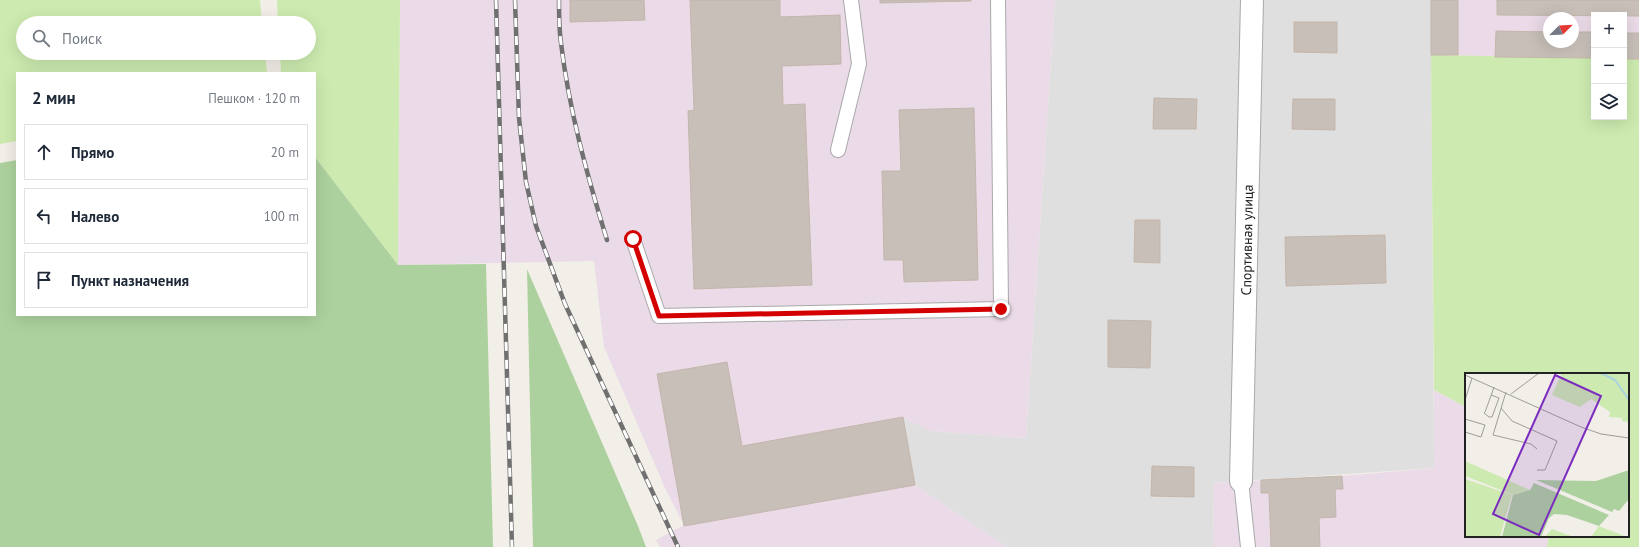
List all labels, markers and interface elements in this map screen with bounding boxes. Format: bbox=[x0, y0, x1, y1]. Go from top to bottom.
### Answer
north arrow bbox=[1543, 12, 1579, 48]
map controls bbox=[1591, 12, 1627, 120]
button: + bbox=[1591, 12, 1627, 48]
search box bbox=[16, 16, 316, 60]
icon: search bbox=[30, 27, 52, 49]
text: Поиск bbox=[62, 29, 102, 48]
button: − bbox=[1591, 48, 1627, 84]
button: layers bbox=[1591, 84, 1627, 120]
text: 2 мин bbox=[32, 87, 76, 109]
text: Пешком · 120 m bbox=[208, 90, 300, 107]
icon: ahead bbox=[33, 141, 55, 163]
text: Прямо bbox=[71, 143, 114, 162]
text: 20 m bbox=[271, 144, 299, 161]
street label: Спортивная улица bbox=[1237, 184, 1257, 296]
icon: left bbox=[33, 205, 55, 227]
text: Налево bbox=[71, 207, 119, 226]
text: 100 m bbox=[264, 208, 299, 225]
route start bbox=[624, 230, 642, 248]
icon: arrive bbox=[33, 269, 55, 291]
text: Пункт назначения bbox=[71, 271, 189, 290]
route end bbox=[992, 300, 1010, 318]
inset map bbox=[1465, 373, 1629, 537]

